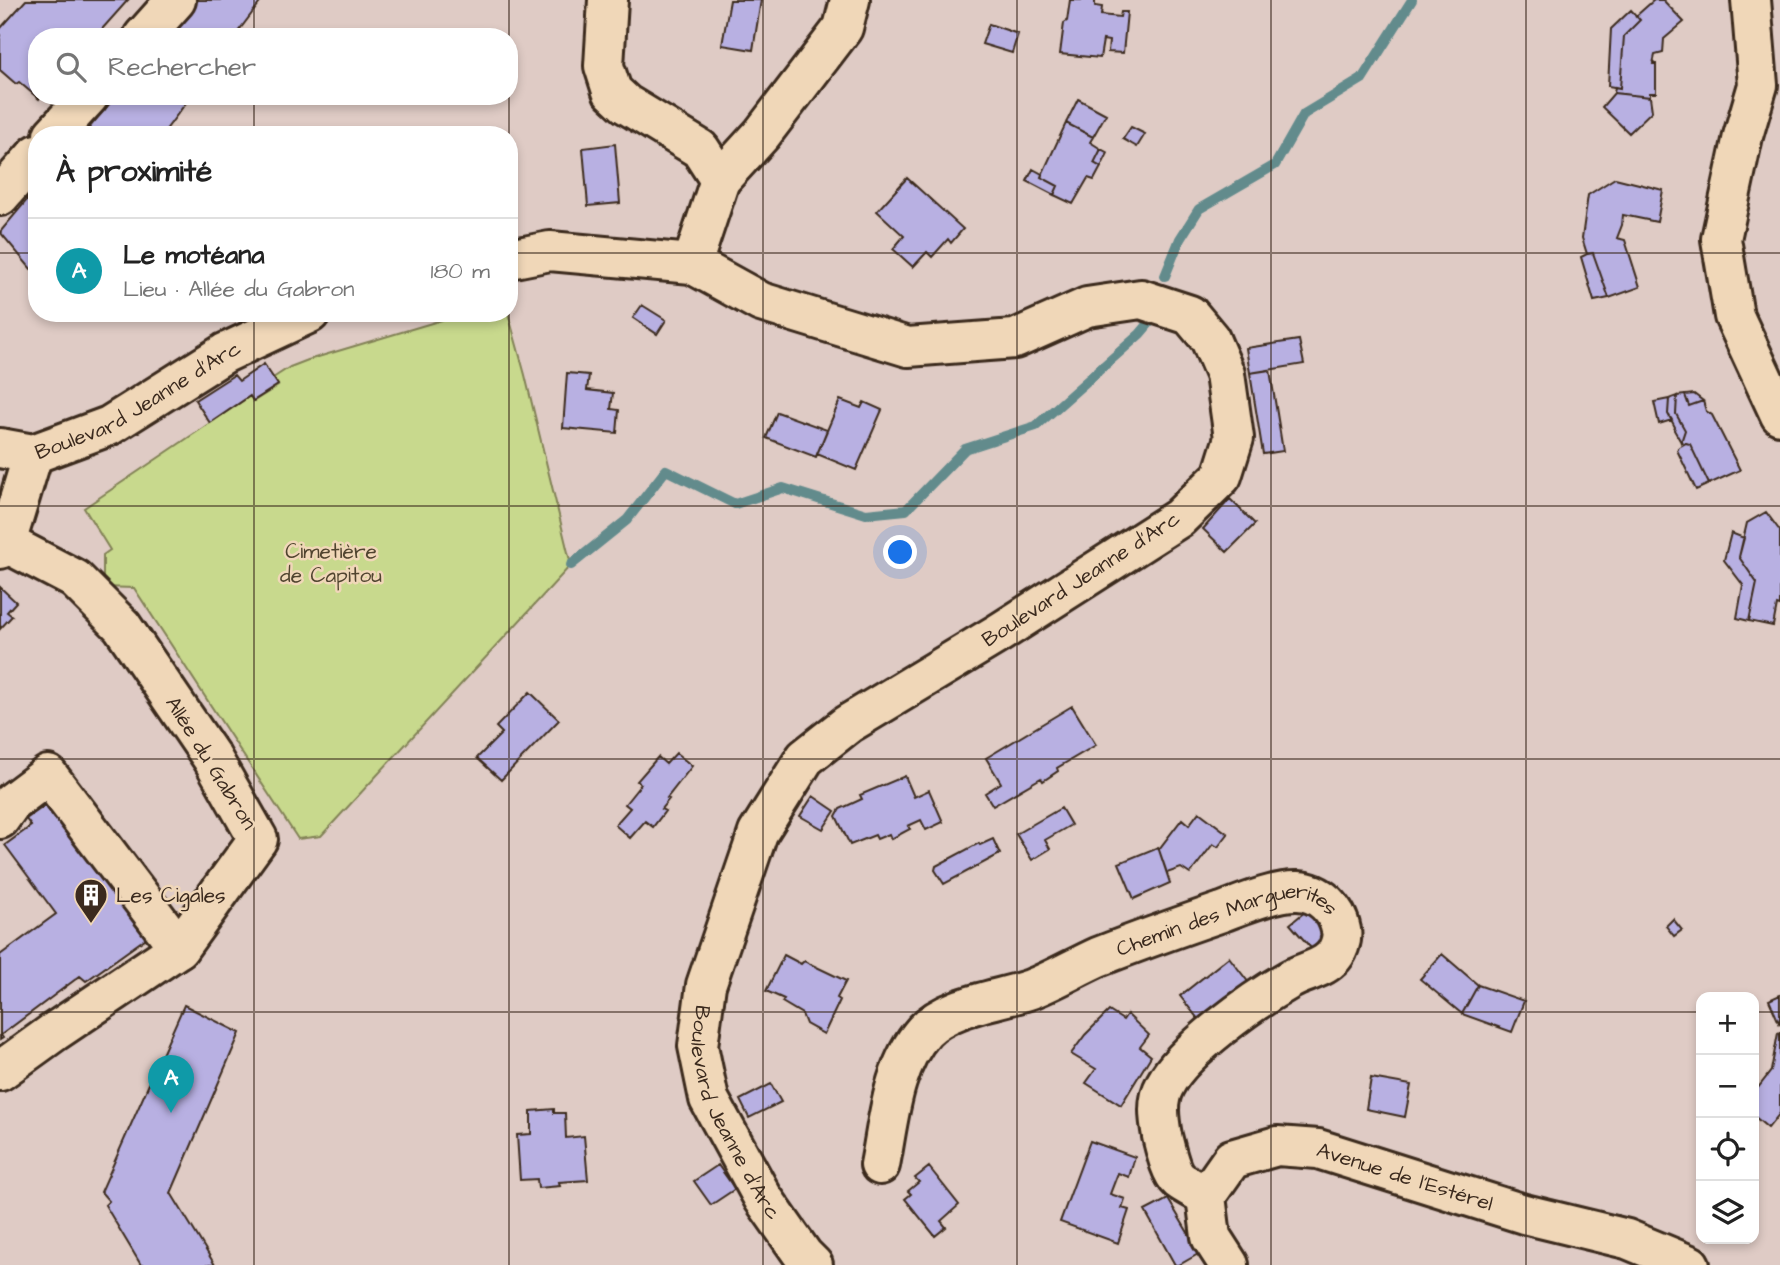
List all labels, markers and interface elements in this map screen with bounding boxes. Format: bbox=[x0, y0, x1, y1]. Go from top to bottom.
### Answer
search box bbox=[28, 28, 518, 105]
icon: search bbox=[52, 48, 90, 86]
text: Rechercher bbox=[108, 49, 256, 85]
text: À proximité bbox=[56, 151, 212, 193]
text: Le motéana bbox=[123, 237, 264, 273]
text: A bbox=[72, 255, 86, 287]
text: 180 m bbox=[431, 255, 490, 287]
text: Lieu · Allée du Gabron bbox=[123, 273, 355, 305]
street label: Boulevard Jeanne d'Arc bbox=[31, 333, 246, 467]
street label: Boulevard Jeanne d'Arc bbox=[976, 504, 1186, 654]
your location bbox=[883, 535, 917, 569]
park label: Cimetière de Capitou bbox=[280, 537, 382, 591]
street label: Allée du Gabron bbox=[158, 691, 264, 835]
building icon: Les Cigales bbox=[72, 876, 110, 925]
street label: Chemin des Marguerites bbox=[1112, 876, 1345, 963]
place label: Les Cigales bbox=[116, 881, 226, 912]
map controls bbox=[1696, 992, 1759, 1244]
button: + bbox=[1696, 992, 1759, 1055]
street label: Boulevard Jeanne d'Arc bbox=[684, 1004, 788, 1225]
pin: A bbox=[148, 1055, 194, 1113]
button: − bbox=[1696, 1055, 1759, 1118]
button: locate bbox=[1696, 1118, 1759, 1181]
street label: Avenue de l'Estérel bbox=[1313, 1135, 1497, 1218]
button: layers bbox=[1696, 1181, 1759, 1244]

